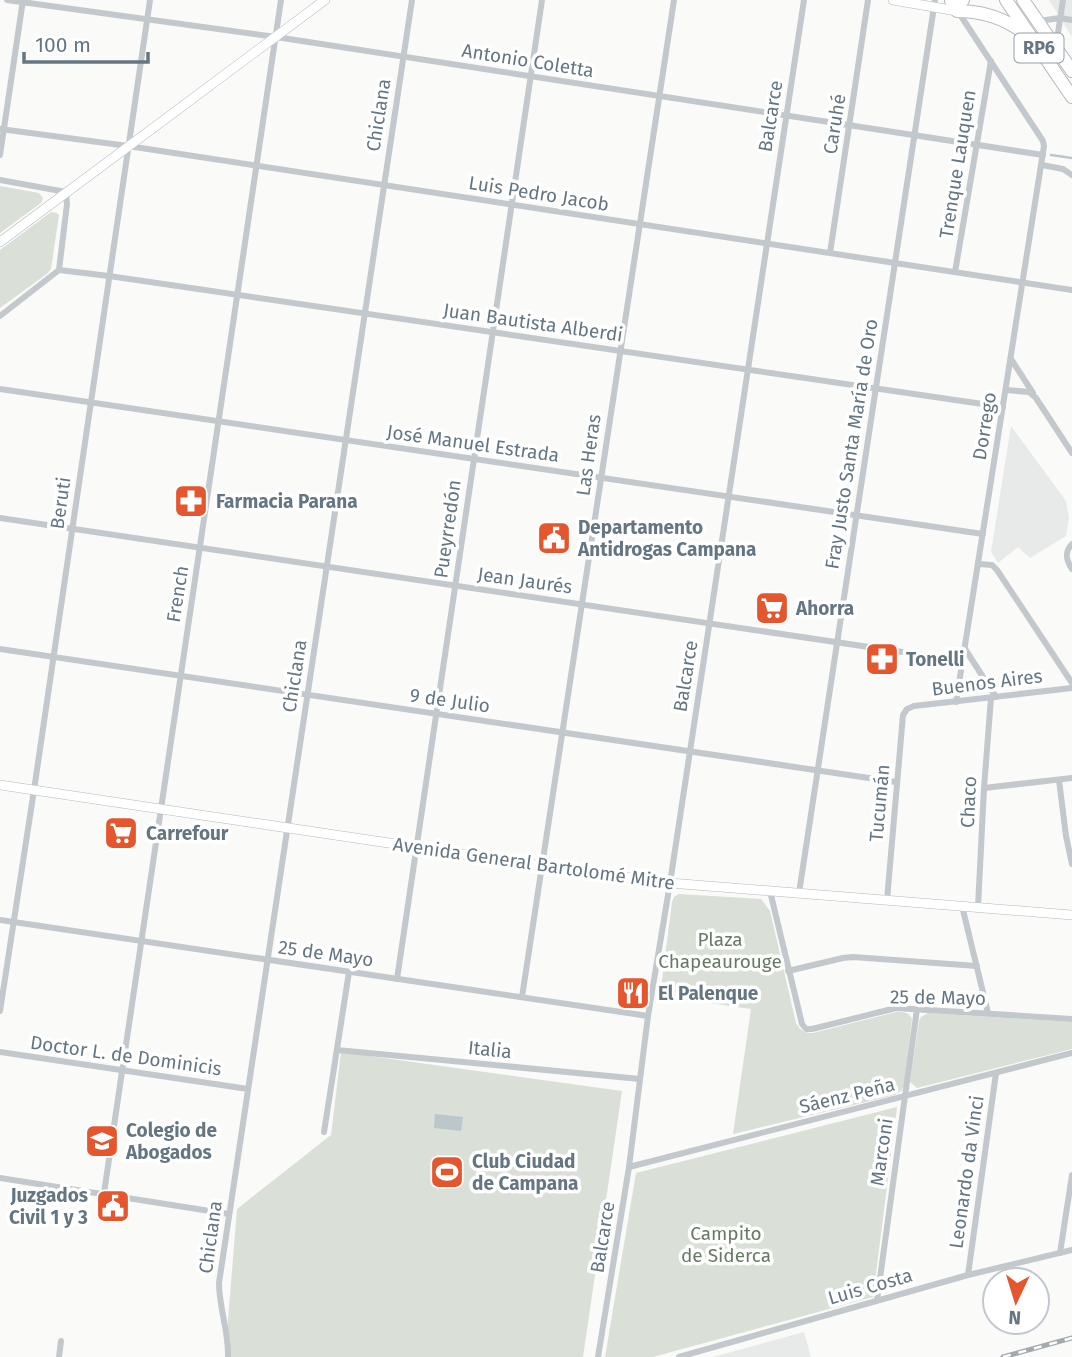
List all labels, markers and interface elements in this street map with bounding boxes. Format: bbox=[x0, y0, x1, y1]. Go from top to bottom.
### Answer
scale bar bbox=[24, 21, 149, 65]
text: 100 m bbox=[35, 32, 91, 58]
road number: RP6 bbox=[1014, 33, 1064, 62]
street label: Antonio Coletta bbox=[460, 39, 596, 82]
street label: Chiclana bbox=[361, 77, 396, 153]
street label: Balcarce bbox=[753, 79, 788, 154]
street label: Trenque Lauquen bbox=[934, 88, 981, 240]
street label: Caruhé bbox=[818, 92, 851, 156]
street label: Luis Pedro Jacob bbox=[467, 171, 611, 216]
street label: Juan Bautista Alberdi bbox=[442, 299, 624, 346]
street label: Fray Justo Santa María de Oro bbox=[820, 317, 883, 571]
street label: Dorrego bbox=[968, 390, 1001, 462]
street label: Las Heras bbox=[571, 413, 606, 497]
street label: José Manuel Estrada bbox=[385, 420, 561, 467]
street label: Beruti bbox=[45, 475, 76, 531]
street label: Pueyrredón bbox=[429, 478, 466, 580]
pharmacy icon: Farmacia Parana bbox=[172, 482, 210, 520]
place label: Farmacia Parana bbox=[216, 490, 358, 513]
place label: Departamento Antidrogas Campana bbox=[577, 516, 757, 561]
public building icon: Departamento Antidrogas Campana bbox=[535, 519, 573, 557]
street label: Jean Jaurés bbox=[476, 562, 574, 599]
street label: French bbox=[162, 564, 193, 624]
supermarket icon: Ahorra bbox=[753, 589, 791, 627]
place label: Ahorra bbox=[795, 597, 854, 620]
street label: Chiclana bbox=[277, 638, 312, 714]
street label: Balcarce bbox=[668, 639, 703, 714]
pharmacy icon: Tonelli bbox=[863, 640, 901, 678]
place label: Tonelli bbox=[906, 648, 964, 671]
street label: Buenos Aires bbox=[930, 664, 1044, 701]
street label: 9 de Julio bbox=[408, 683, 491, 717]
street label: Tucumán bbox=[865, 763, 894, 843]
street label: Chaco bbox=[956, 776, 981, 828]
supermarket icon: Carrefour bbox=[102, 814, 140, 852]
place label: Carrefour bbox=[146, 822, 229, 845]
street label: Avenida General Bartolomé Mitre bbox=[392, 832, 676, 895]
park label: Plaza Chapeaurouge bbox=[658, 928, 782, 973]
street label: 25 de Mayo bbox=[277, 935, 375, 972]
restaurant icon: El Palenque bbox=[614, 974, 652, 1012]
place label: El Palenque bbox=[658, 982, 758, 1005]
street label: 25 de Mayo bbox=[890, 985, 986, 1010]
street label: Doctor L. de Dominicis bbox=[29, 1031, 223, 1080]
street label: Italia bbox=[467, 1036, 513, 1063]
street label: Sáenz Peña bbox=[797, 1072, 897, 1118]
street label: Leonardo da Vinci bbox=[944, 1094, 989, 1250]
street label: Marconi bbox=[865, 1117, 898, 1187]
place label: Colegio de Abogados bbox=[125, 1119, 217, 1164]
school or university icon: Colegio de Abogados bbox=[83, 1122, 121, 1160]
place label: Club Ciudad de Campana bbox=[472, 1150, 579, 1195]
sports icon: Club Ciudad de Campana bbox=[428, 1153, 466, 1191]
place label: Juzgados Civil 1 y 3 bbox=[9, 1184, 88, 1229]
public building icon: Juzgados Civil 1 y 3 bbox=[94, 1187, 132, 1225]
street label: Chiclana bbox=[194, 1199, 227, 1275]
street label: Balcarce bbox=[585, 1200, 620, 1275]
park label: Campito de Siderca bbox=[681, 1222, 771, 1267]
street label: Luis Costa bbox=[825, 1263, 915, 1309]
north arrow bbox=[981, 1266, 1051, 1336]
text: N bbox=[1008, 1306, 1022, 1329]

